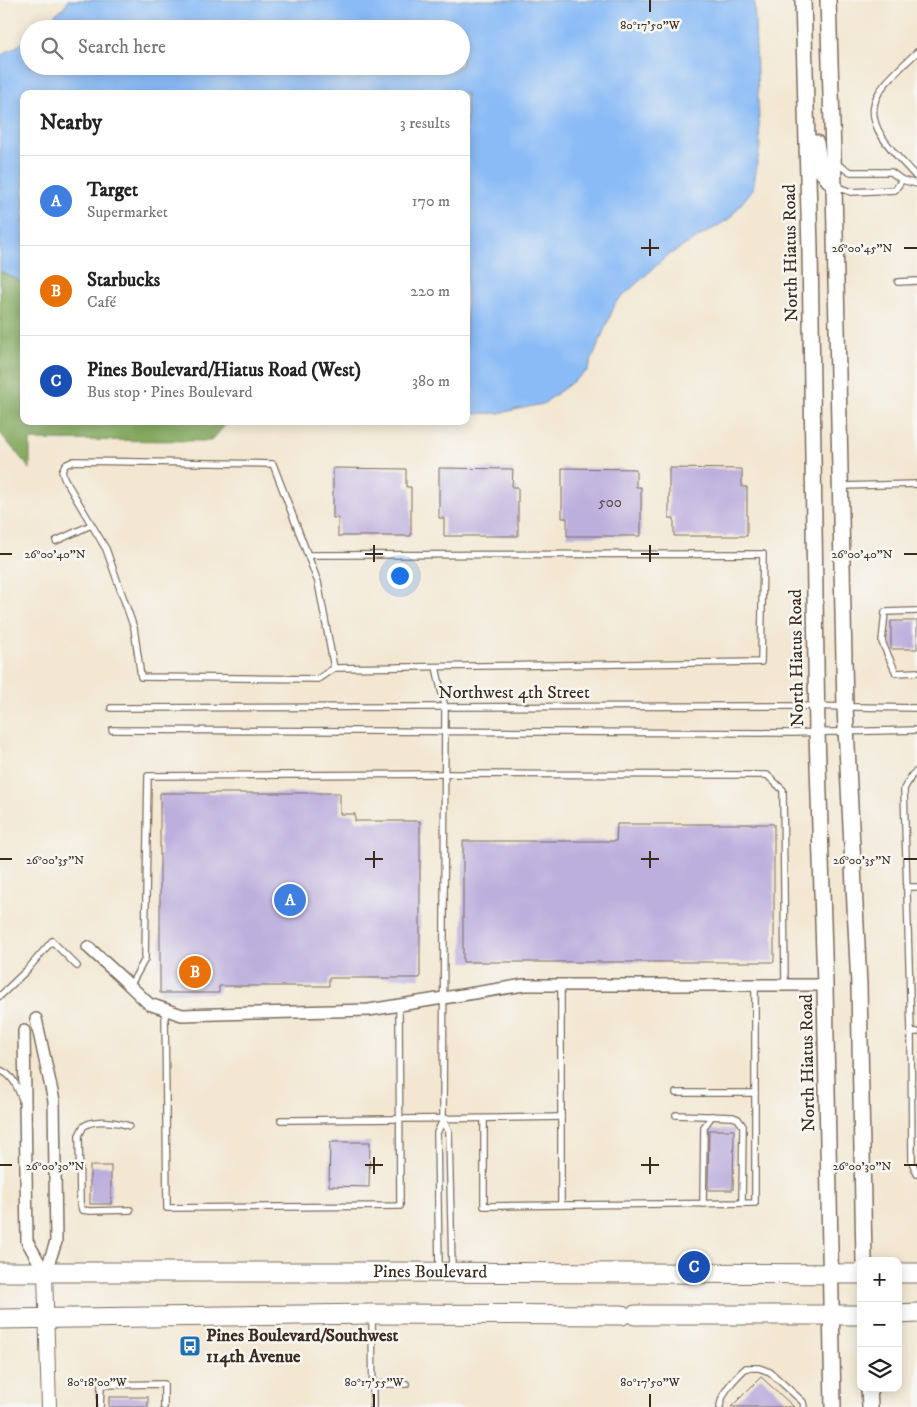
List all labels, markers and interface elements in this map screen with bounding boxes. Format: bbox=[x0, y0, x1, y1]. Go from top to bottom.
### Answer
text: 80°17'50"W bbox=[620, 18, 681, 33]
search box bbox=[20, 20, 470, 75]
icon: search bbox=[38, 34, 66, 62]
text: Search here bbox=[78, 36, 166, 59]
text: Nearby bbox=[40, 110, 102, 136]
text: 3 results bbox=[400, 113, 450, 133]
text: Target bbox=[87, 179, 138, 202]
street label: North Hiatus Road bbox=[779, 184, 803, 322]
text: A bbox=[51, 191, 61, 211]
text: 170 m bbox=[412, 191, 450, 211]
text: Supermarket bbox=[87, 202, 168, 222]
text: 26°00'45"N bbox=[832, 241, 892, 256]
text: Starbucks bbox=[87, 269, 160, 292]
text: B bbox=[51, 281, 61, 301]
text: 220 m bbox=[410, 281, 450, 301]
text: Café bbox=[87, 292, 116, 312]
text: Pines Boulevard/Hiatus Road (West) bbox=[87, 359, 361, 382]
text: C bbox=[51, 371, 61, 391]
text: 380 m bbox=[412, 371, 450, 391]
text: Bus stop · Pines Boulevard bbox=[87, 382, 252, 402]
house number: 500 bbox=[598, 493, 622, 512]
text: 26°00'40"N bbox=[24, 547, 86, 562]
text: 26°00'40"N bbox=[831, 547, 893, 562]
your location bbox=[387, 563, 413, 589]
street label: North Hiatus Road bbox=[785, 589, 809, 727]
street label: Northwest 4th Street bbox=[438, 682, 590, 704]
text: 26°00'35"N bbox=[26, 853, 84, 868]
text: 26°00'35"N bbox=[833, 853, 891, 868]
pin: A bbox=[274, 881, 306, 919]
pin: B bbox=[179, 953, 211, 991]
street label: North Hiatus Road bbox=[796, 994, 820, 1132]
text: 26°00'30"N bbox=[26, 1159, 84, 1174]
text: 26°00'30"N bbox=[833, 1159, 891, 1174]
pin: C bbox=[678, 1248, 710, 1286]
map controls bbox=[857, 1257, 902, 1392]
button: + bbox=[857, 1257, 902, 1302]
street label: Pines Boulevard bbox=[373, 1261, 487, 1283]
button: − bbox=[857, 1302, 902, 1347]
place label: Pines Boulevard/Southwest 114th Avenue bbox=[206, 1325, 398, 1368]
bus stop icon: Pines Boulevard/Southwest 114th Avenue bbox=[178, 1334, 202, 1358]
button: layers bbox=[857, 1347, 902, 1392]
text: 80°18'00"W bbox=[67, 1375, 128, 1390]
text: 80°17'55"W bbox=[345, 1375, 405, 1390]
text: 80°17'50"W bbox=[620, 1375, 681, 1390]

